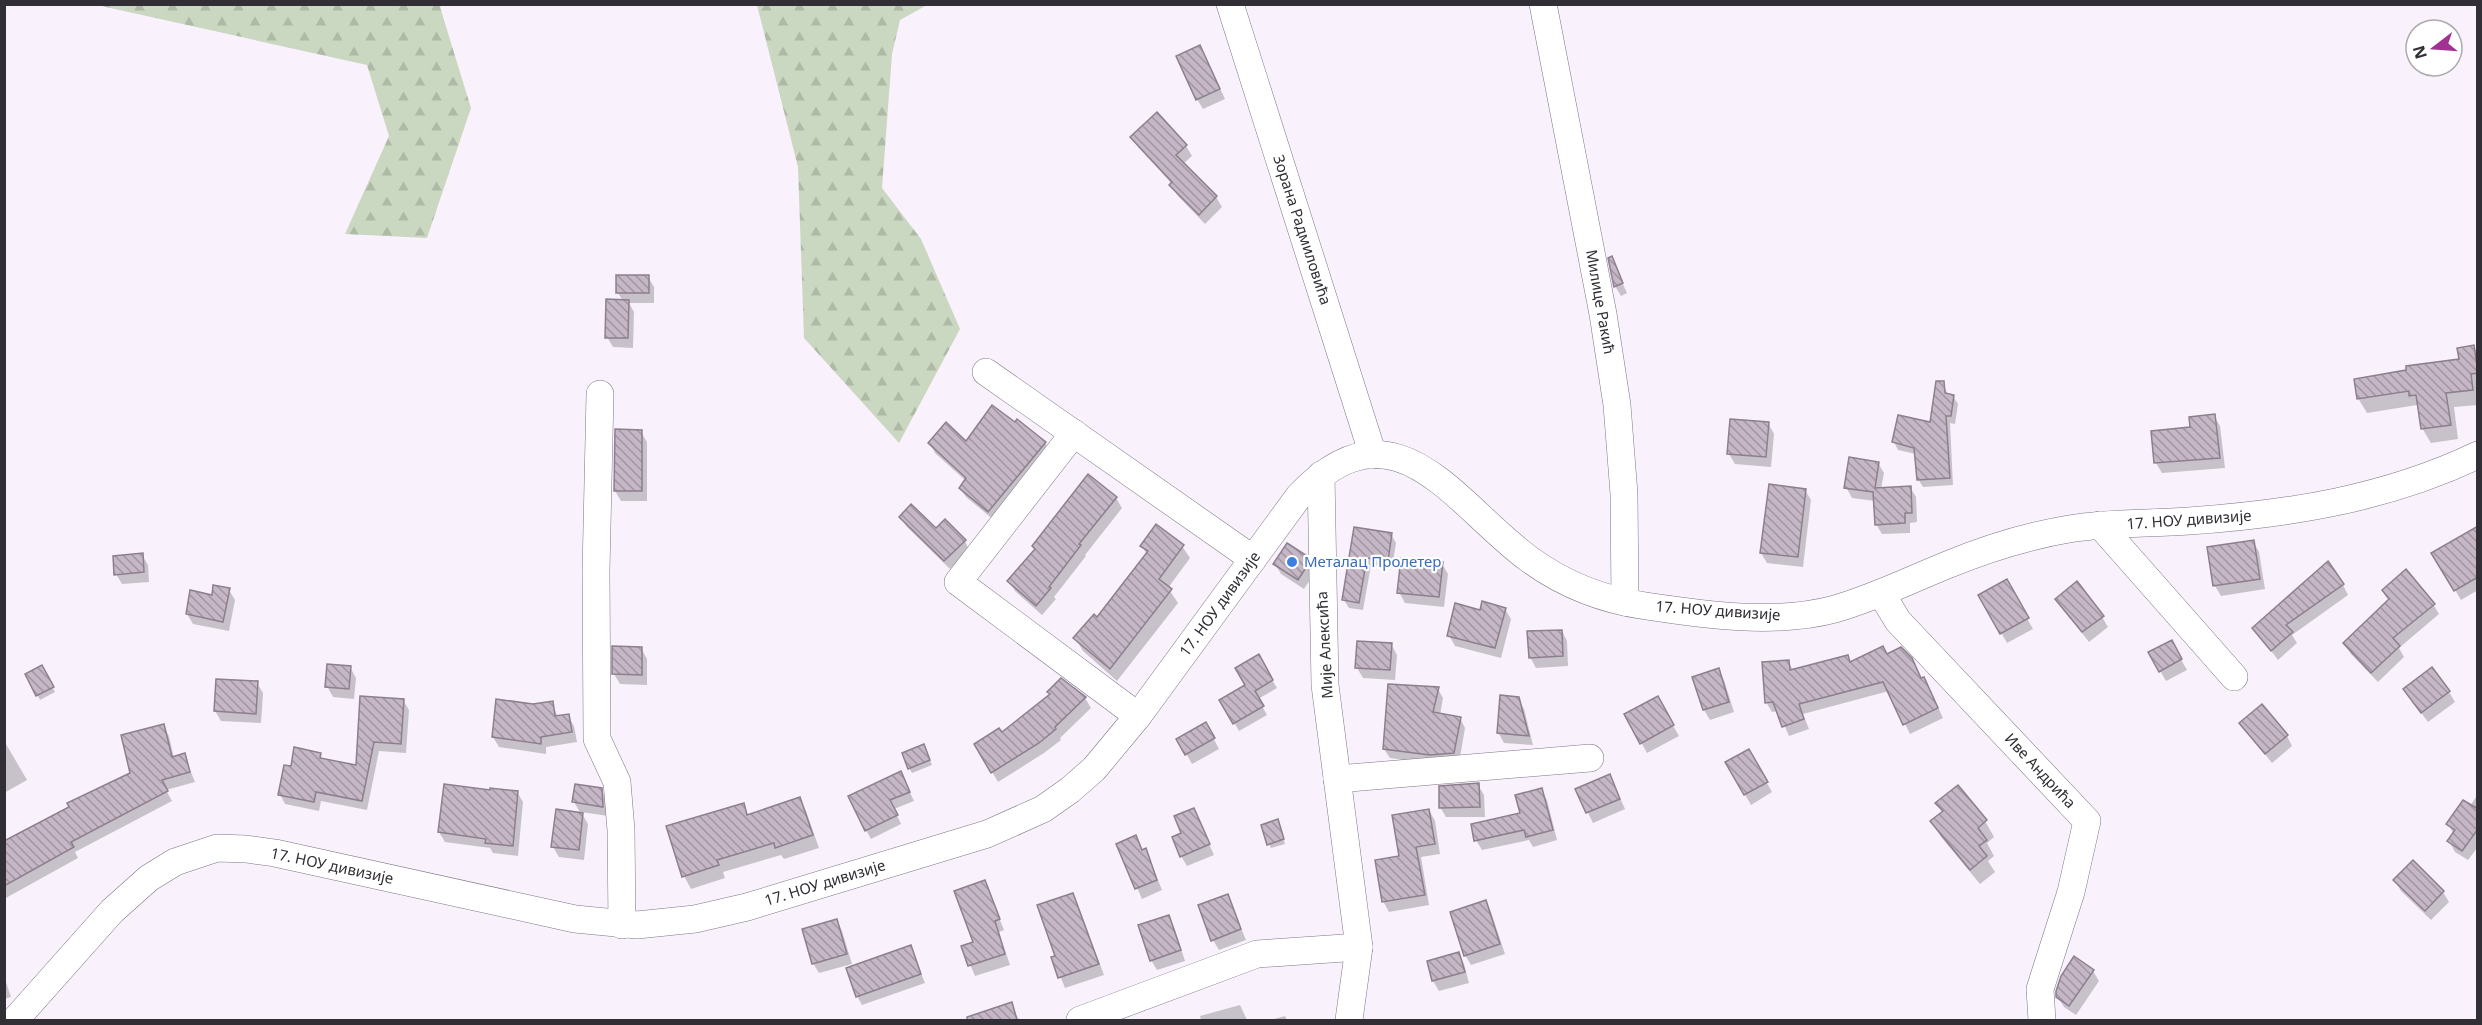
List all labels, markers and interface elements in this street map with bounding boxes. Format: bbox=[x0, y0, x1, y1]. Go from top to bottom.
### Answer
north arrow bbox=[2404, 18, 2464, 78]
text: N bbox=[2407, 43, 2432, 62]
street label: Зорана Радмиловића bbox=[1269, 152, 1337, 307]
street label: Милице Ракић bbox=[1582, 248, 1620, 356]
street label: 17. НОУ дивизије bbox=[2126, 505, 2252, 533]
street label: 17. НОУ дивизије bbox=[1174, 547, 1264, 660]
place label: Металац Пролетер bbox=[1304, 551, 1441, 571]
marker: Металац Пролетер bbox=[1285, 555, 1299, 569]
street label: Мије Алексића bbox=[1311, 591, 1337, 699]
street label: 17. НОУ дивизије bbox=[1655, 596, 1781, 624]
street label: Иве Андрића bbox=[2001, 728, 2081, 812]
street label: 17. НОУ дивизије bbox=[269, 842, 395, 888]
street label: 17. НОУ дивизије bbox=[762, 854, 887, 910]

